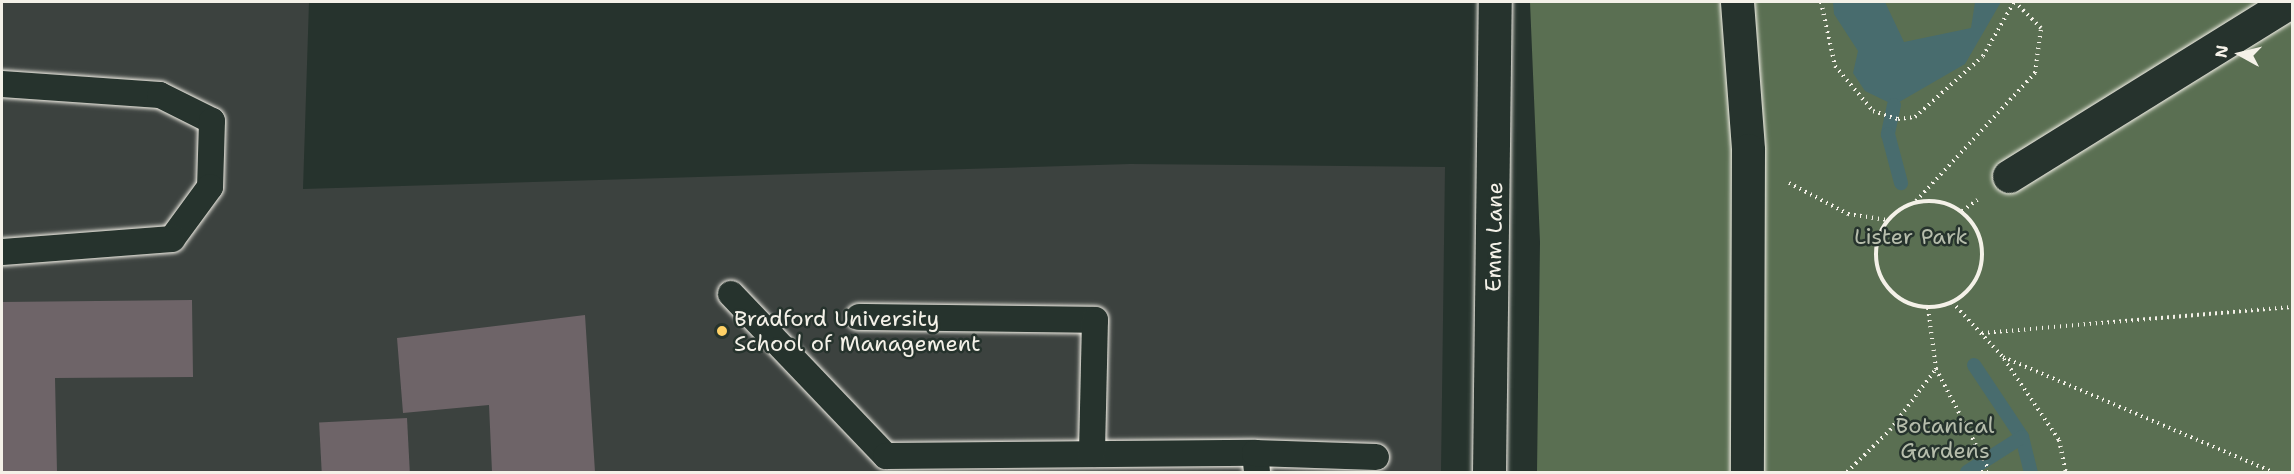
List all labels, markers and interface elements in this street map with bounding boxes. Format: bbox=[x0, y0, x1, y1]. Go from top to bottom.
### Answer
north arrow bbox=[2210, 24, 2270, 84]
text: N bbox=[2210, 44, 2233, 59]
street label: Emm Lane bbox=[1480, 182, 1508, 292]
park label: Lister Park bbox=[1854, 224, 1968, 250]
place label: Bradford University School of Management bbox=[734, 305, 981, 356]
marker: Bradford University School of Management bbox=[715, 324, 729, 338]
park label: Botanical Gardens bbox=[1896, 412, 1994, 464]

